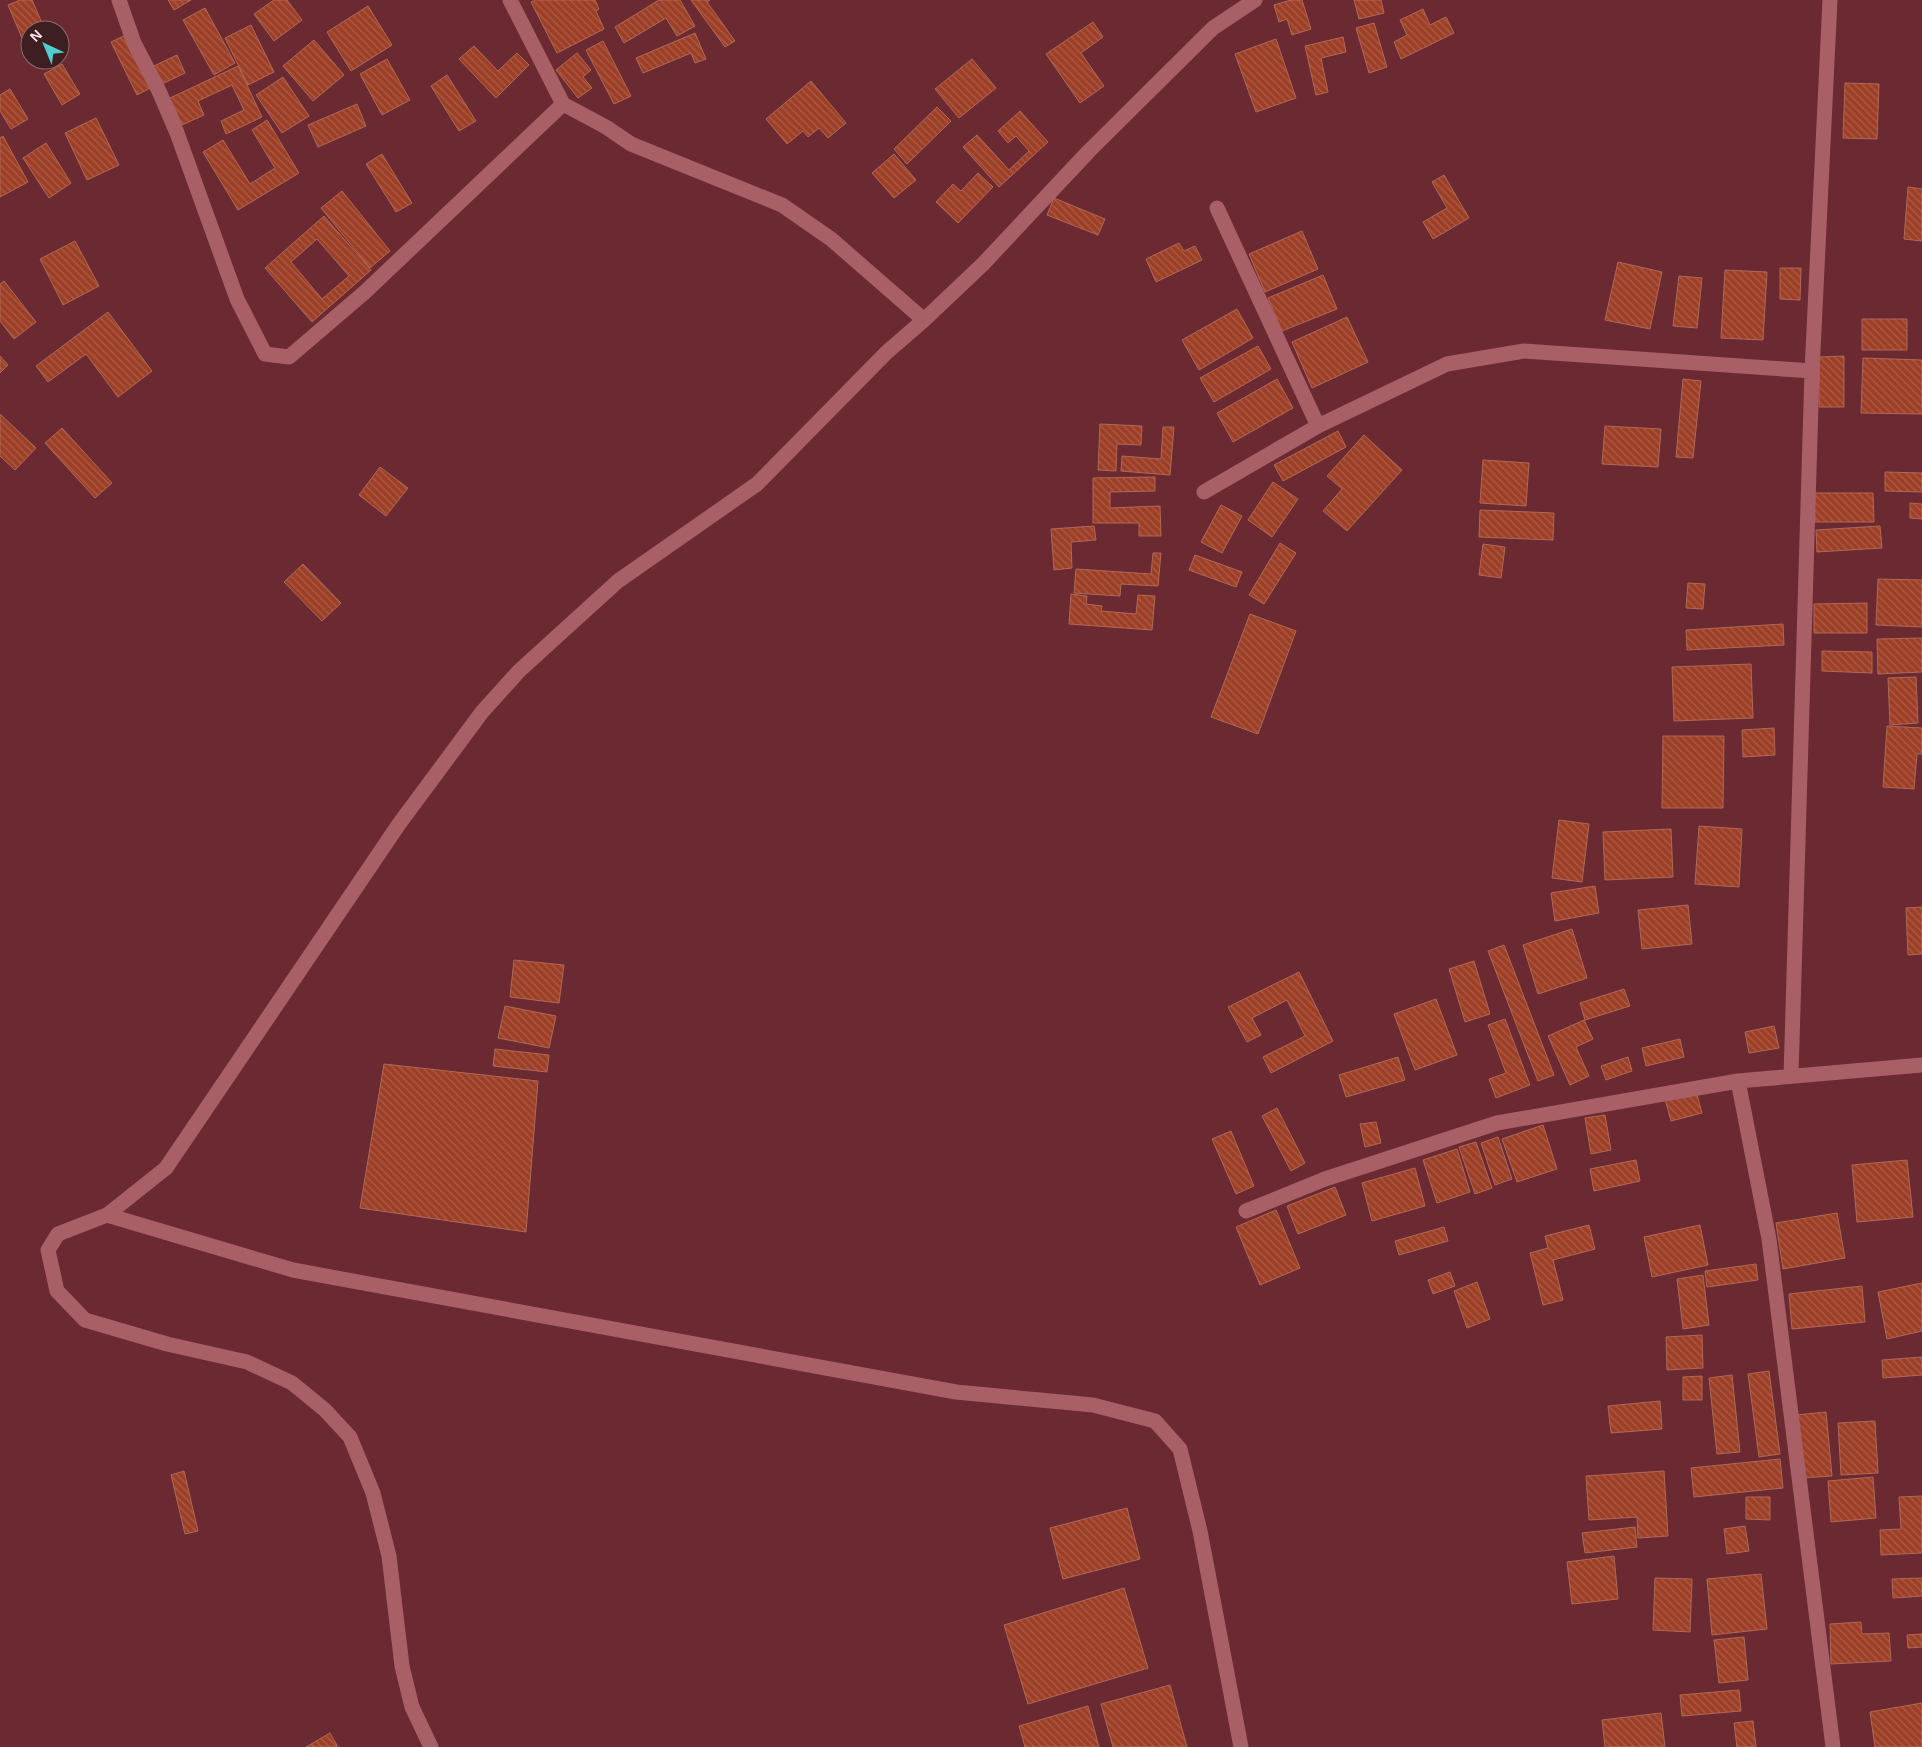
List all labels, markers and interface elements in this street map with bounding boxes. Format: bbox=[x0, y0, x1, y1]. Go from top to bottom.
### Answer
north arrow bbox=[20, 20, 70, 70]
text: N bbox=[27, 26, 45, 45]

